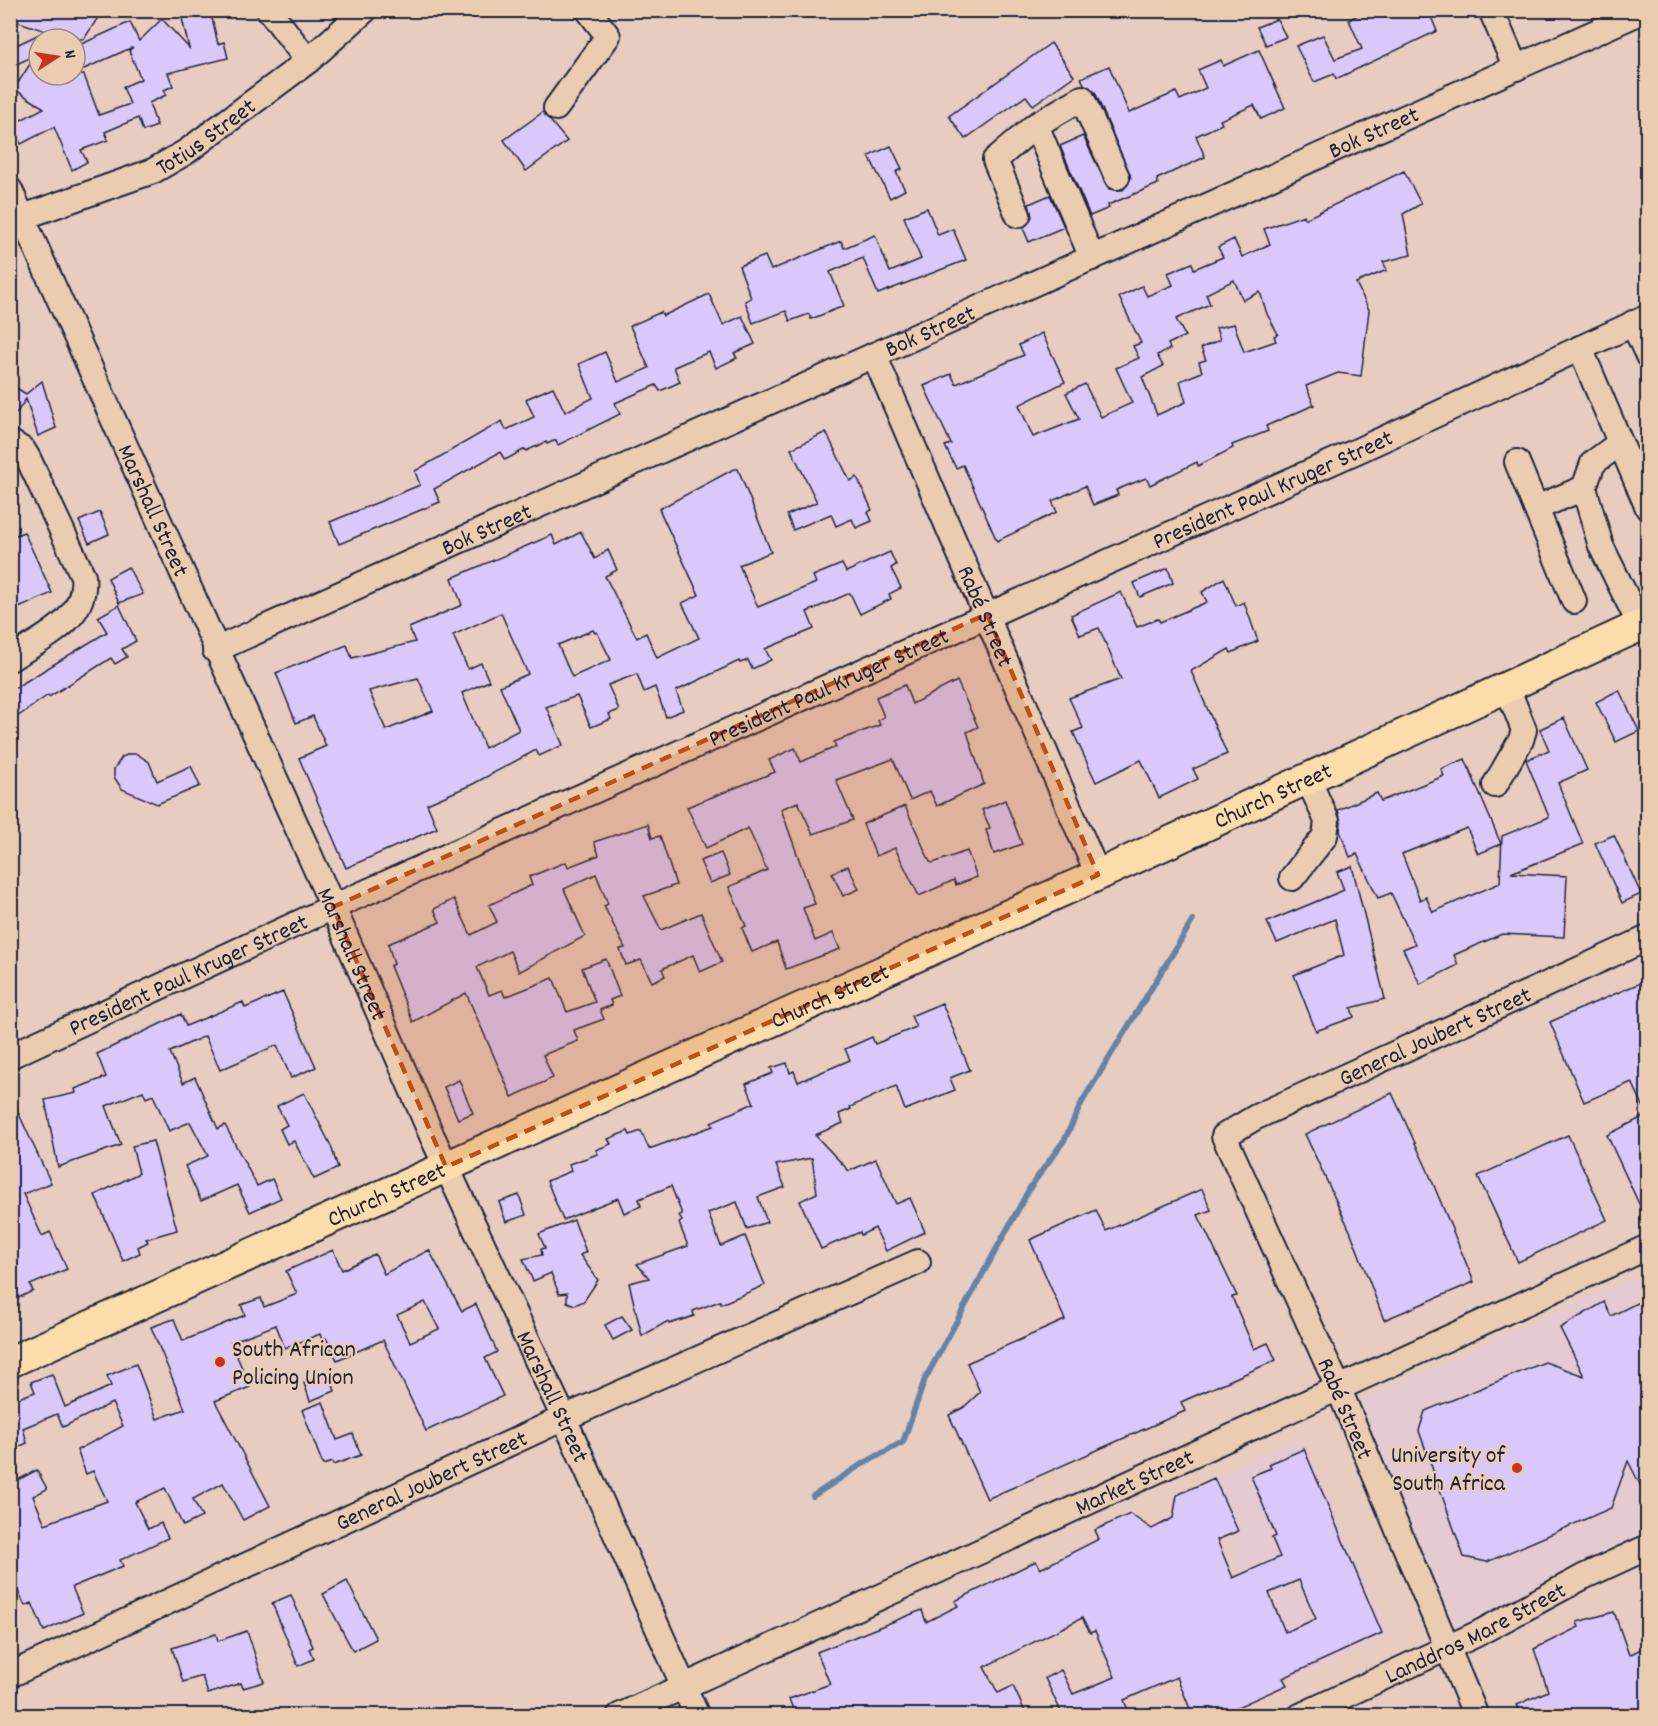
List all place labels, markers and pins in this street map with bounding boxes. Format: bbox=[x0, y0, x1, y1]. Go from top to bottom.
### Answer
place label: South African Policing Union bbox=[232, 1334, 356, 1396]
marker: South African Policing Union bbox=[213, 1355, 227, 1369]
place label: University of South Africa bbox=[1391, 1440, 1506, 1502]
marker: University of South Africa bbox=[1510, 1461, 1524, 1475]

